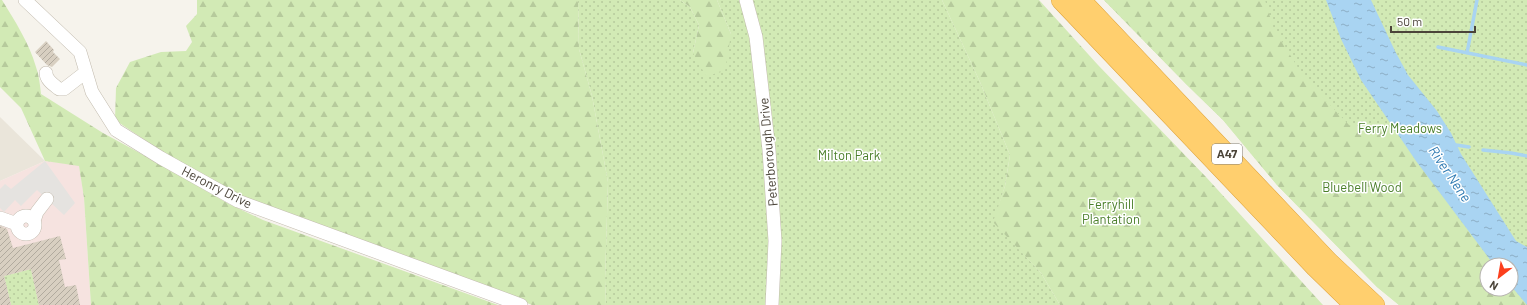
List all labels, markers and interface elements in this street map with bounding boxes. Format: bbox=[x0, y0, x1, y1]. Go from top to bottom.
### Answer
scale bar bbox=[1391, 8, 1475, 34]
text: 50 m bbox=[1397, 14, 1422, 28]
street label: Peterborough Drive bbox=[755, 97, 781, 207]
park label: Ferry Meadows bbox=[1358, 120, 1442, 136]
water label: River Nene bbox=[1426, 143, 1475, 205]
road number: A47 bbox=[1212, 144, 1242, 164]
park label: Milton Park bbox=[818, 147, 881, 163]
street label: Heronry Drive bbox=[179, 162, 255, 212]
park label: Bluebell Wood bbox=[1322, 179, 1402, 195]
park label: Ferryhill Plantation bbox=[1082, 196, 1140, 227]
north arrow bbox=[1479, 257, 1519, 297]
text: N bbox=[1487, 279, 1500, 293]

